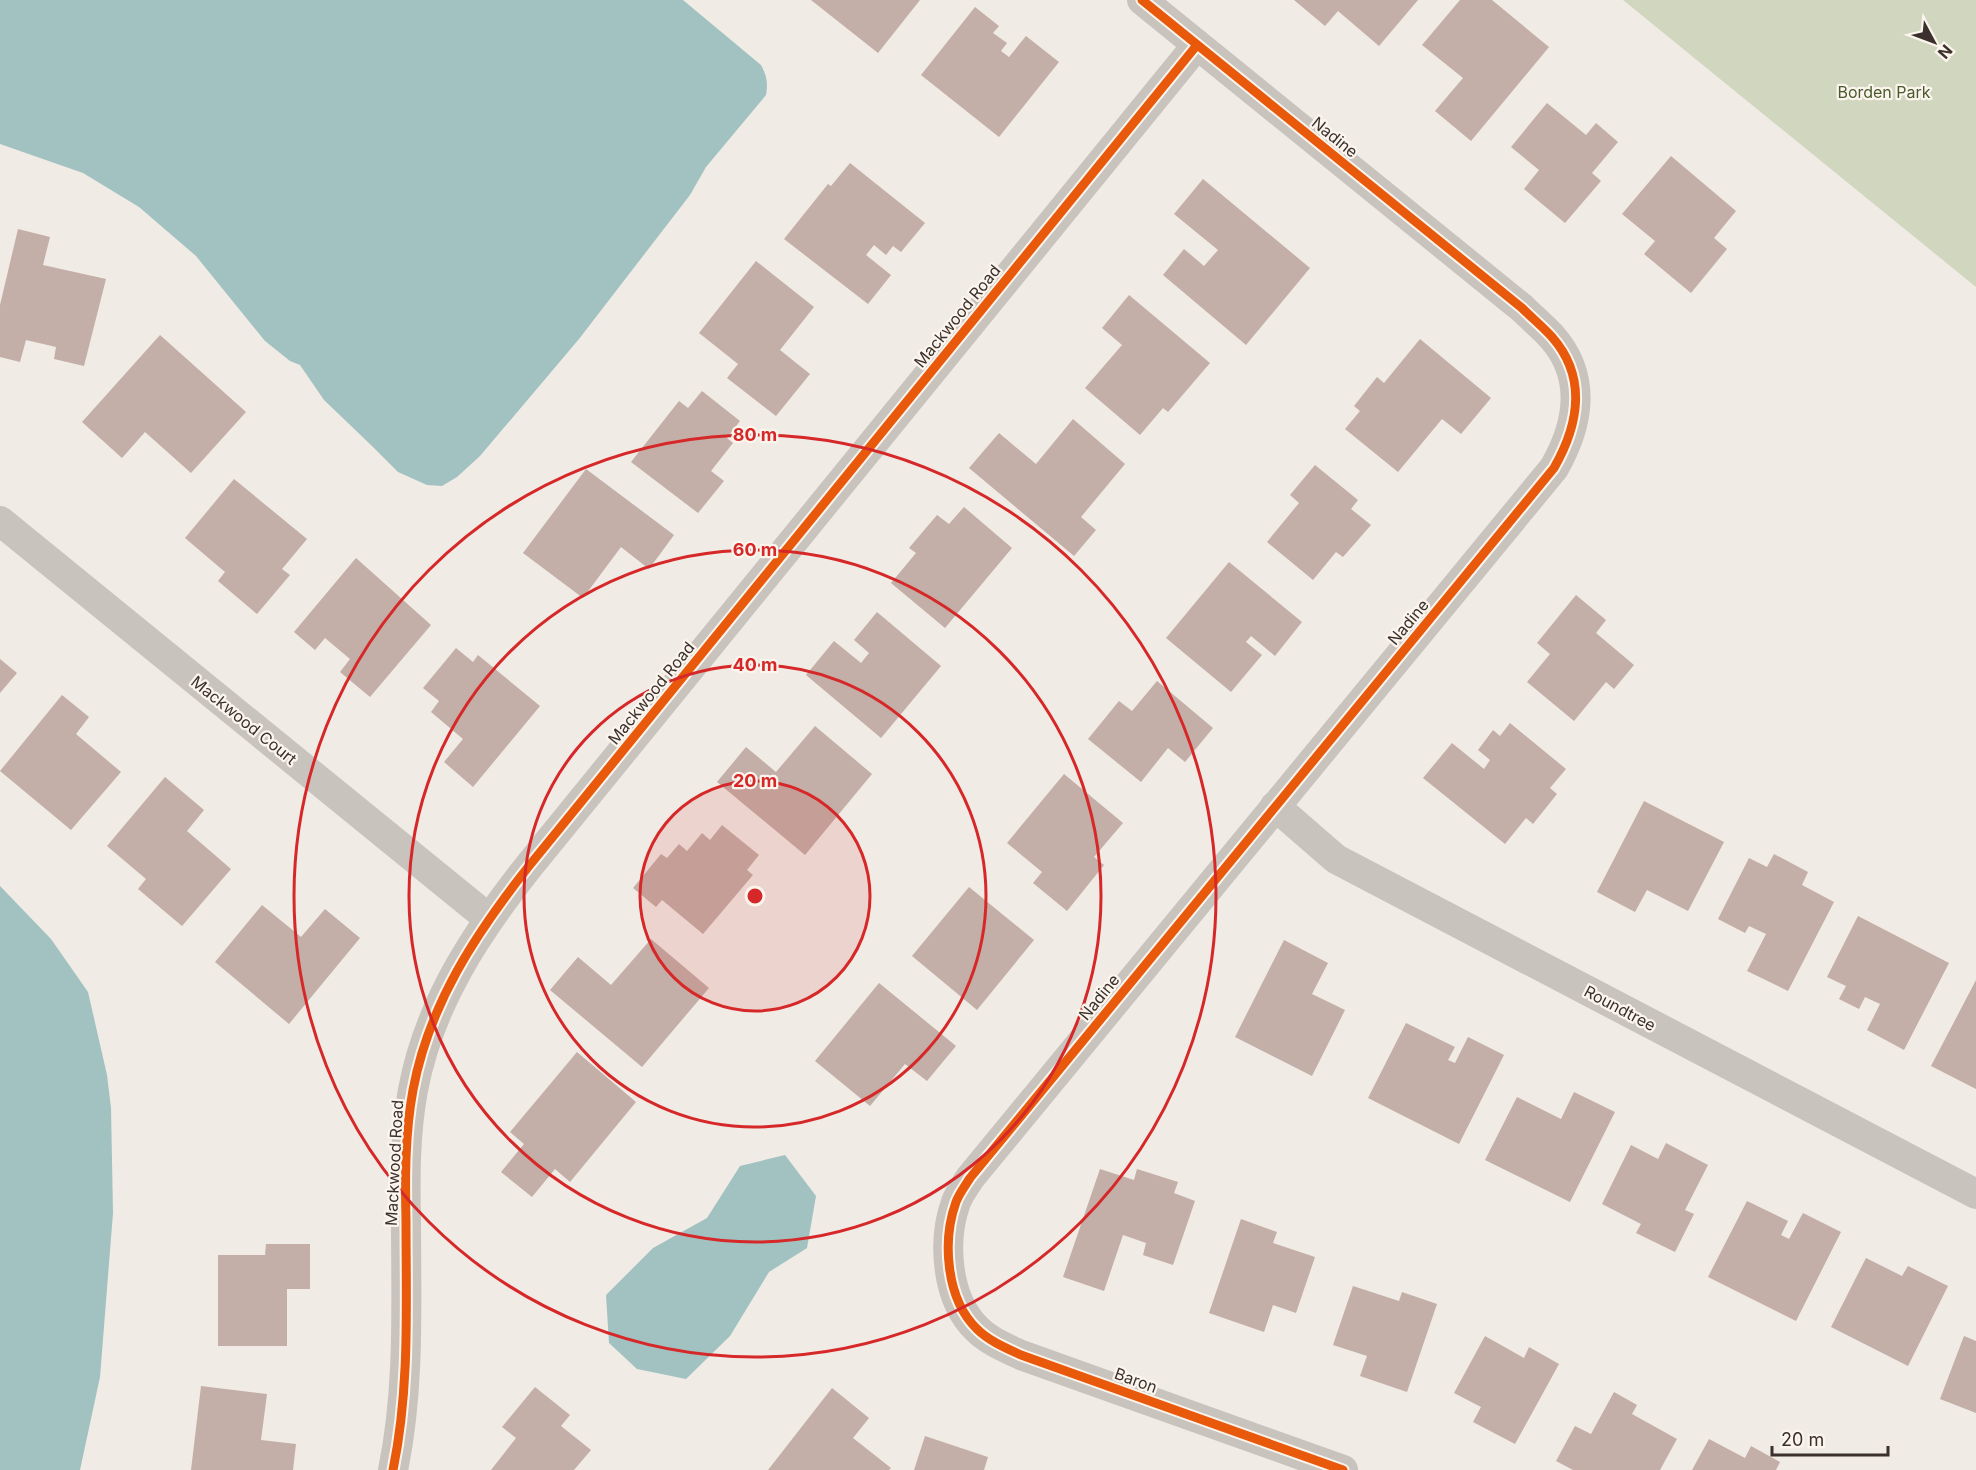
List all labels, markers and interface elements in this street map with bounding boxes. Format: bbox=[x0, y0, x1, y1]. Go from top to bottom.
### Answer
north arrow bbox=[1904, 12, 1964, 72]
text: N bbox=[1934, 41, 1957, 63]
park label: Borden Park bbox=[1837, 82, 1931, 102]
street label: Nadine bbox=[1308, 112, 1362, 162]
street label: Mackwood Road bbox=[910, 261, 1004, 371]
text: 80 m bbox=[733, 424, 777, 445]
text: 60 m bbox=[733, 539, 777, 560]
street label: Nadine bbox=[1383, 595, 1433, 649]
street label: Mackwood Road bbox=[604, 638, 698, 748]
text: 40 m bbox=[733, 654, 778, 675]
street label: Mackwood Court bbox=[187, 671, 301, 769]
text: 20 m bbox=[733, 770, 777, 791]
centre of rings bbox=[745, 886, 765, 906]
street label: Nadine bbox=[1074, 970, 1124, 1024]
street label: Roundtree bbox=[1581, 981, 1659, 1035]
street label: Mackwood Road bbox=[381, 1099, 407, 1227]
street label: Baron bbox=[1112, 1363, 1160, 1397]
scale bar bbox=[1772, 1419, 1888, 1457]
text: 20 m bbox=[1781, 1429, 1824, 1450]

